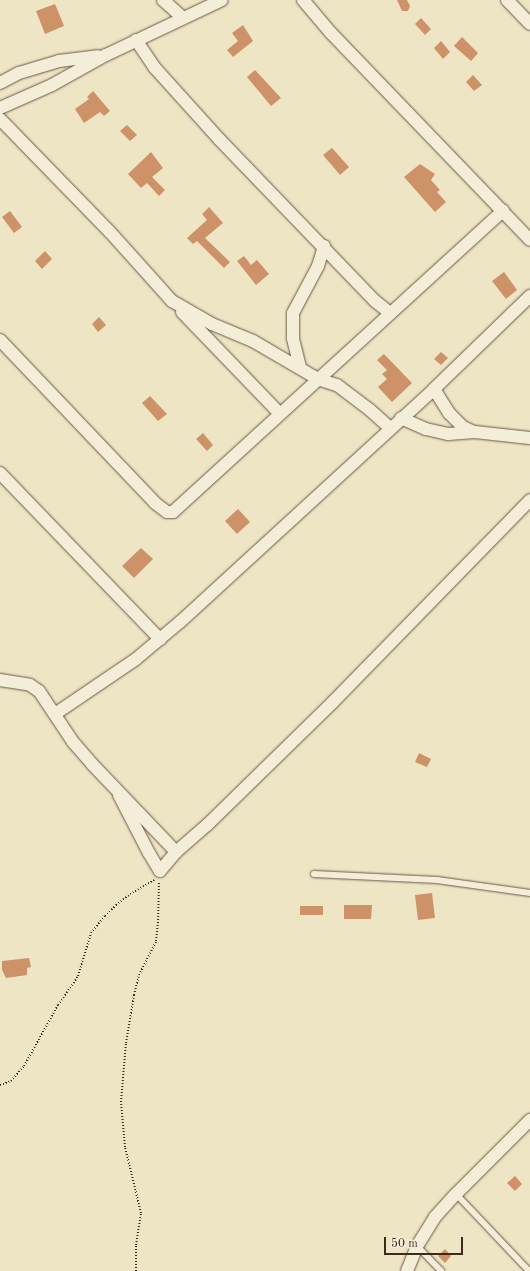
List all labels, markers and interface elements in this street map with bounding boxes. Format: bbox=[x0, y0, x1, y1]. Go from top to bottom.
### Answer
scale bar bbox=[386, 1229, 465, 1255]
text: 50 m bbox=[391, 1238, 418, 1250]

